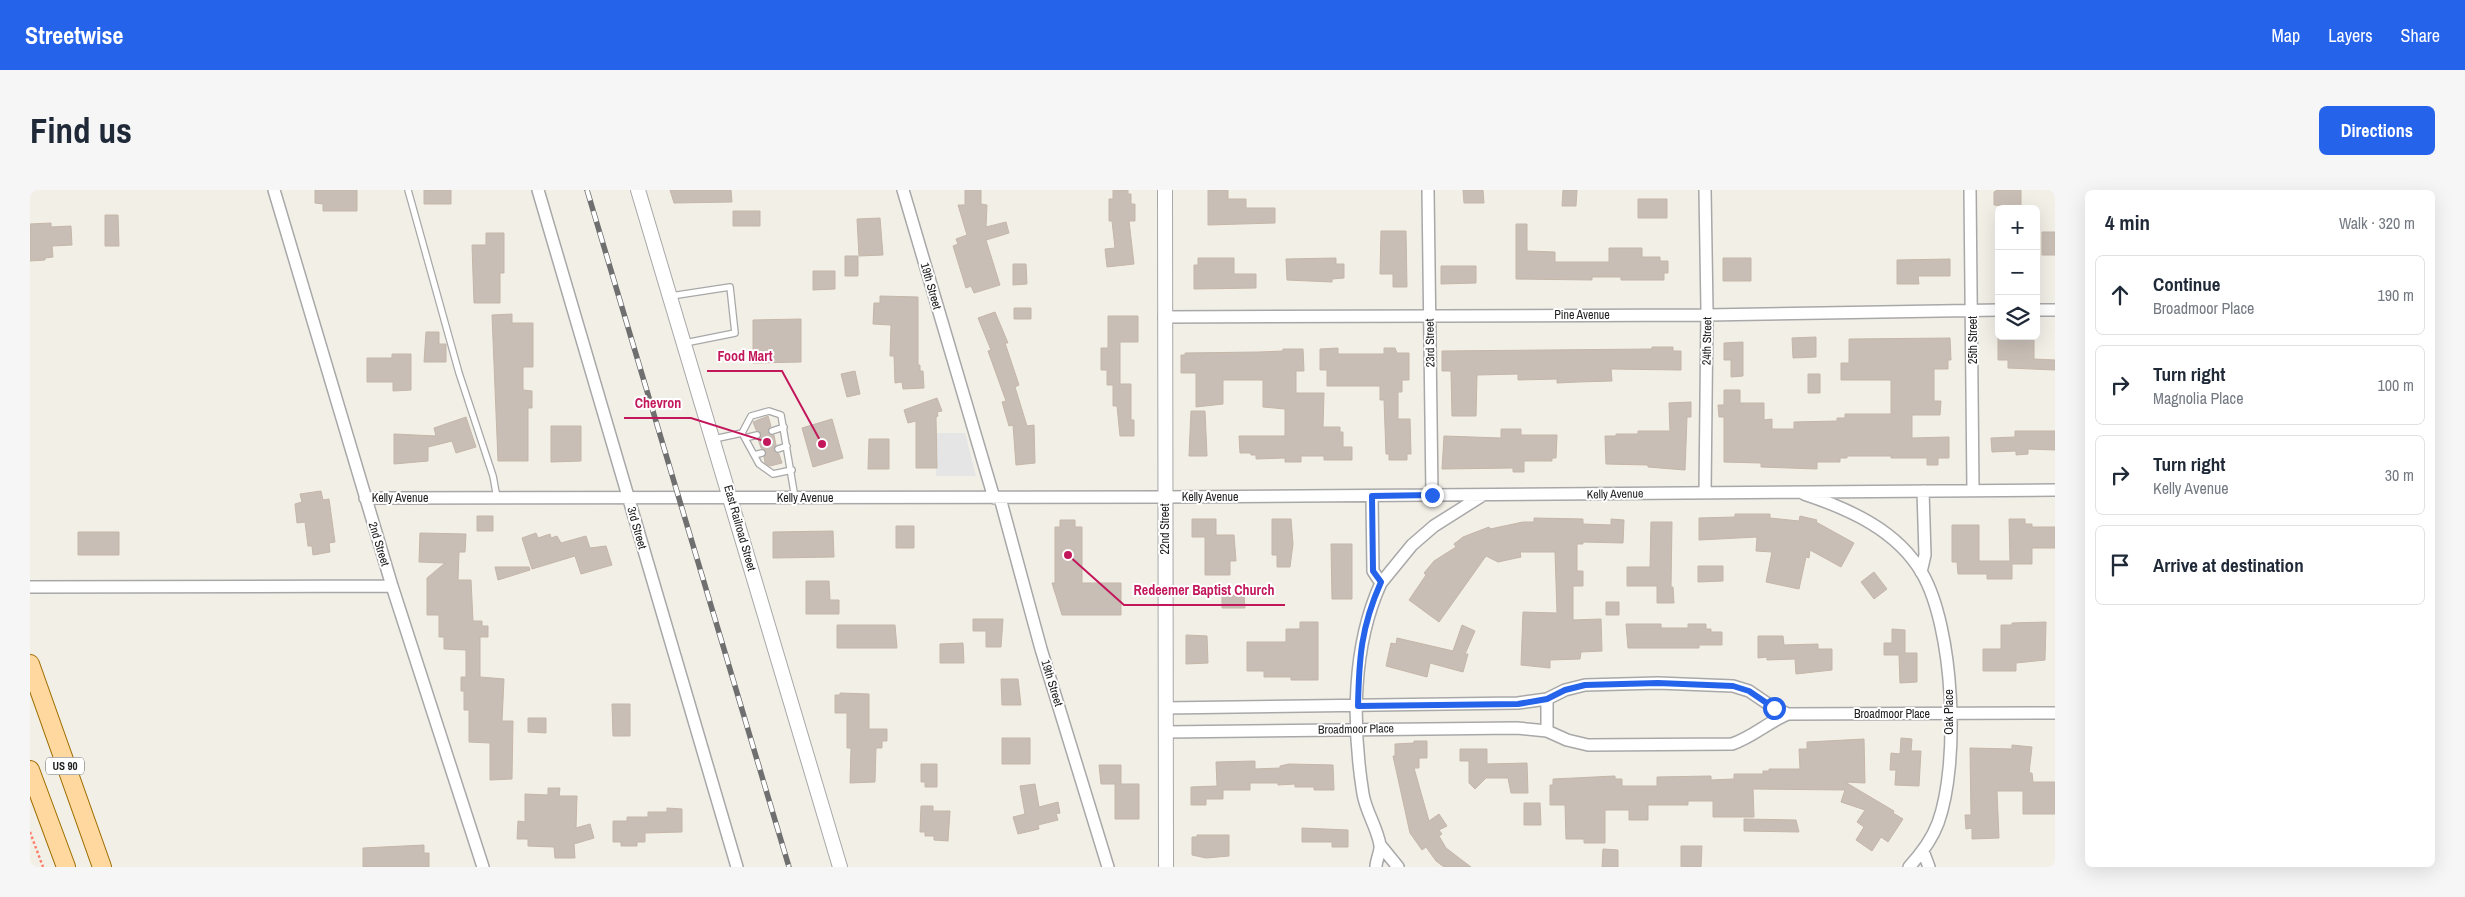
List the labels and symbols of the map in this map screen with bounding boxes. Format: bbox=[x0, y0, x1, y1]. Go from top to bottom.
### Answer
street label: 19th Street bbox=[917, 261, 945, 312]
street label: Pine Avenue bbox=[1554, 307, 1610, 323]
street label: 25th Street bbox=[1965, 316, 1981, 364]
street label: 24th Street bbox=[1699, 317, 1715, 365]
street label: 23rd Street bbox=[1422, 318, 1438, 367]
callout: Food Mart bbox=[707, 342, 782, 371]
text: Food Mart bbox=[718, 347, 773, 365]
callout: Chevron bbox=[624, 389, 691, 418]
text: Chevron bbox=[635, 394, 681, 412]
street label: East Railroad Street bbox=[720, 483, 760, 573]
route end bbox=[1421, 484, 1444, 507]
street label: Kelly Avenue bbox=[1586, 486, 1644, 502]
street label: Kelly Avenue bbox=[1182, 489, 1238, 505]
street label: Kelly Avenue bbox=[372, 490, 428, 506]
street label: Kelly Avenue bbox=[777, 490, 833, 506]
street label: 22nd Street bbox=[1157, 503, 1173, 554]
street label: 3rd Street bbox=[623, 505, 651, 551]
street label: 2nd Street bbox=[365, 520, 393, 568]
callout: Redeemer Baptist Church bbox=[1124, 576, 1285, 605]
text: Redeemer Baptist Church bbox=[1134, 581, 1274, 599]
street label: 19th Street bbox=[1037, 658, 1067, 709]
street label: Oak Place bbox=[1941, 689, 1957, 735]
route start bbox=[1763, 697, 1786, 720]
street label: Broadmoor Place bbox=[1854, 706, 1930, 722]
street label: Broadmoor Place bbox=[1318, 720, 1394, 738]
road number: US 90 bbox=[46, 758, 84, 774]

